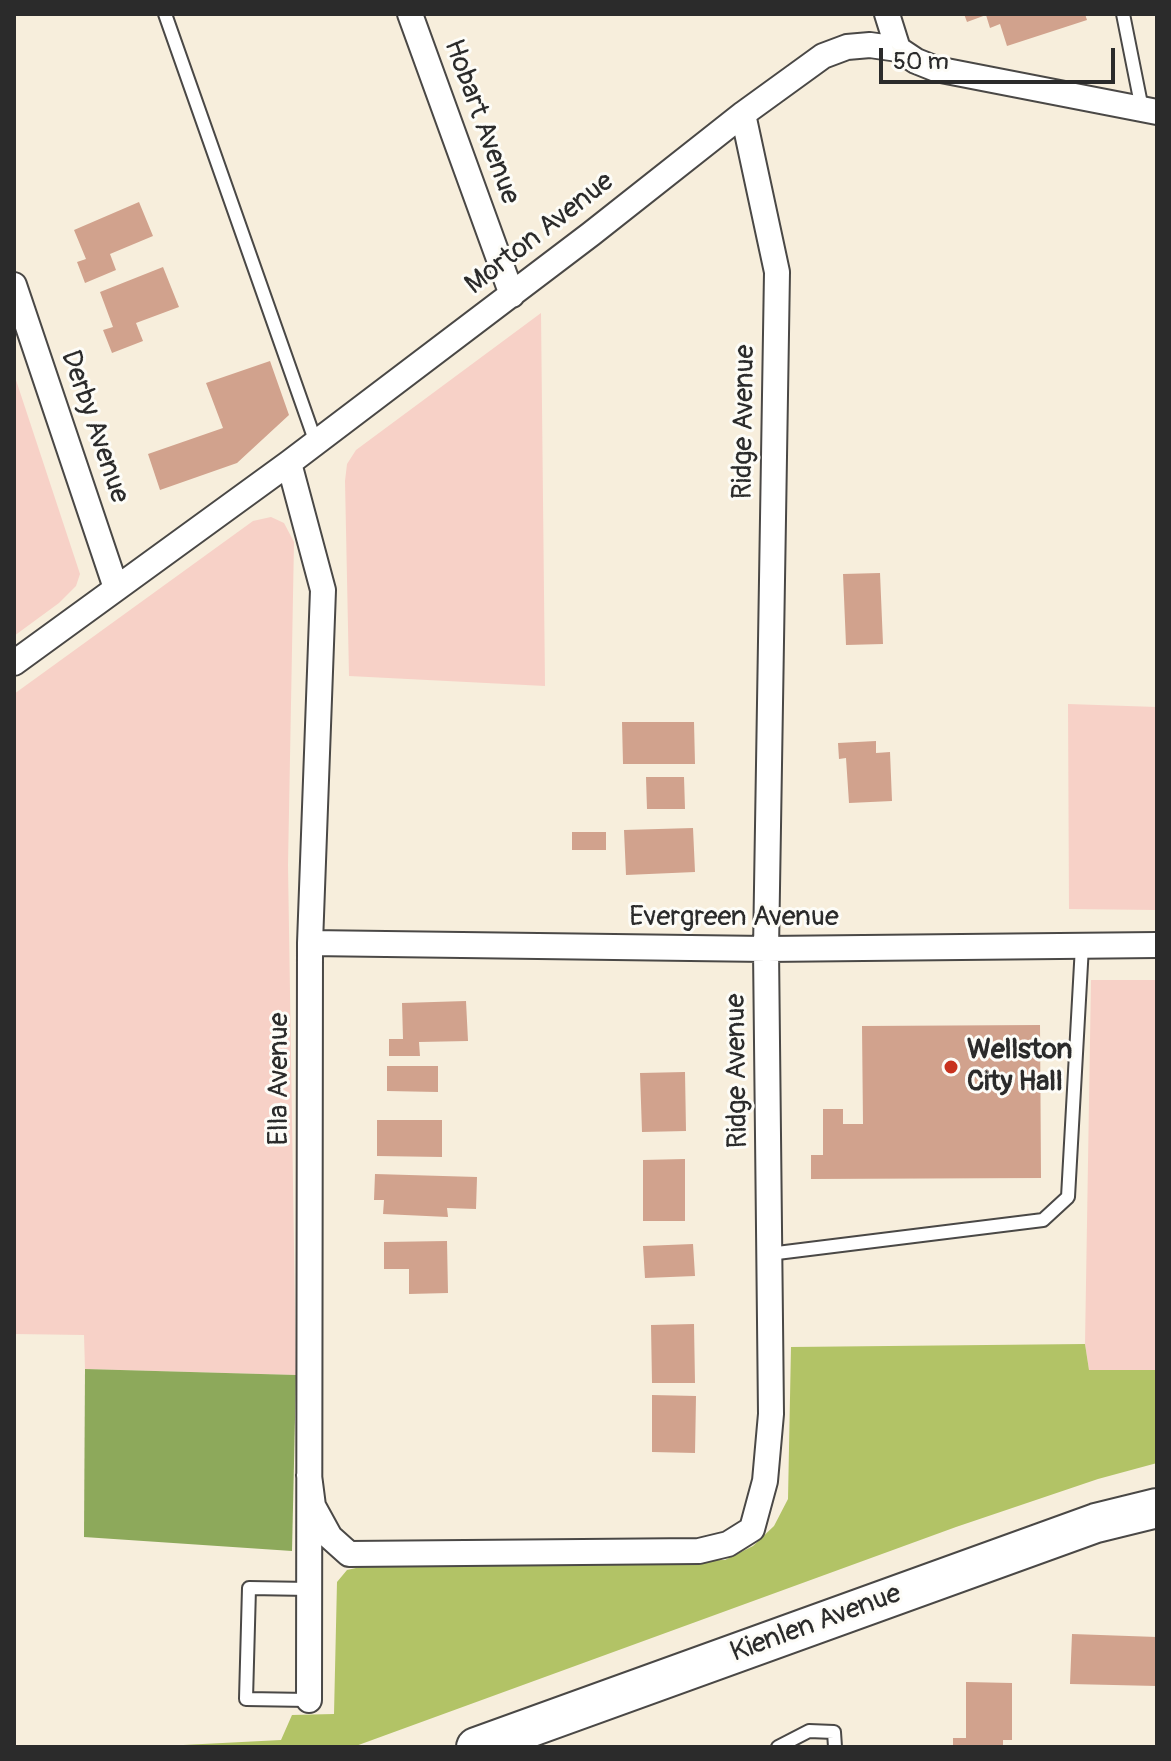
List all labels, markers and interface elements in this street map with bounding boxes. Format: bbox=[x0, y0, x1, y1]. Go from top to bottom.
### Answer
scale bar bbox=[883, 32, 1119, 82]
street label: Hobart Avenue bbox=[436, 35, 526, 209]
text: 50 m bbox=[893, 47, 949, 76]
street label: Morton Avenue bbox=[459, 166, 621, 302]
street label: Ridge Avenue bbox=[727, 344, 763, 500]
street label: Derby Avenue bbox=[52, 346, 136, 508]
street label: Evergreen Avenue bbox=[629, 901, 839, 935]
street label: Ridge Avenue bbox=[720, 993, 756, 1149]
street label: Ella Avenue bbox=[263, 1012, 297, 1146]
place label: Wellston City Hall bbox=[967, 1034, 1072, 1100]
marker: Wellston City Hall bbox=[942, 1058, 960, 1076]
street label: Kienlen Avenue bbox=[726, 1578, 906, 1670]

